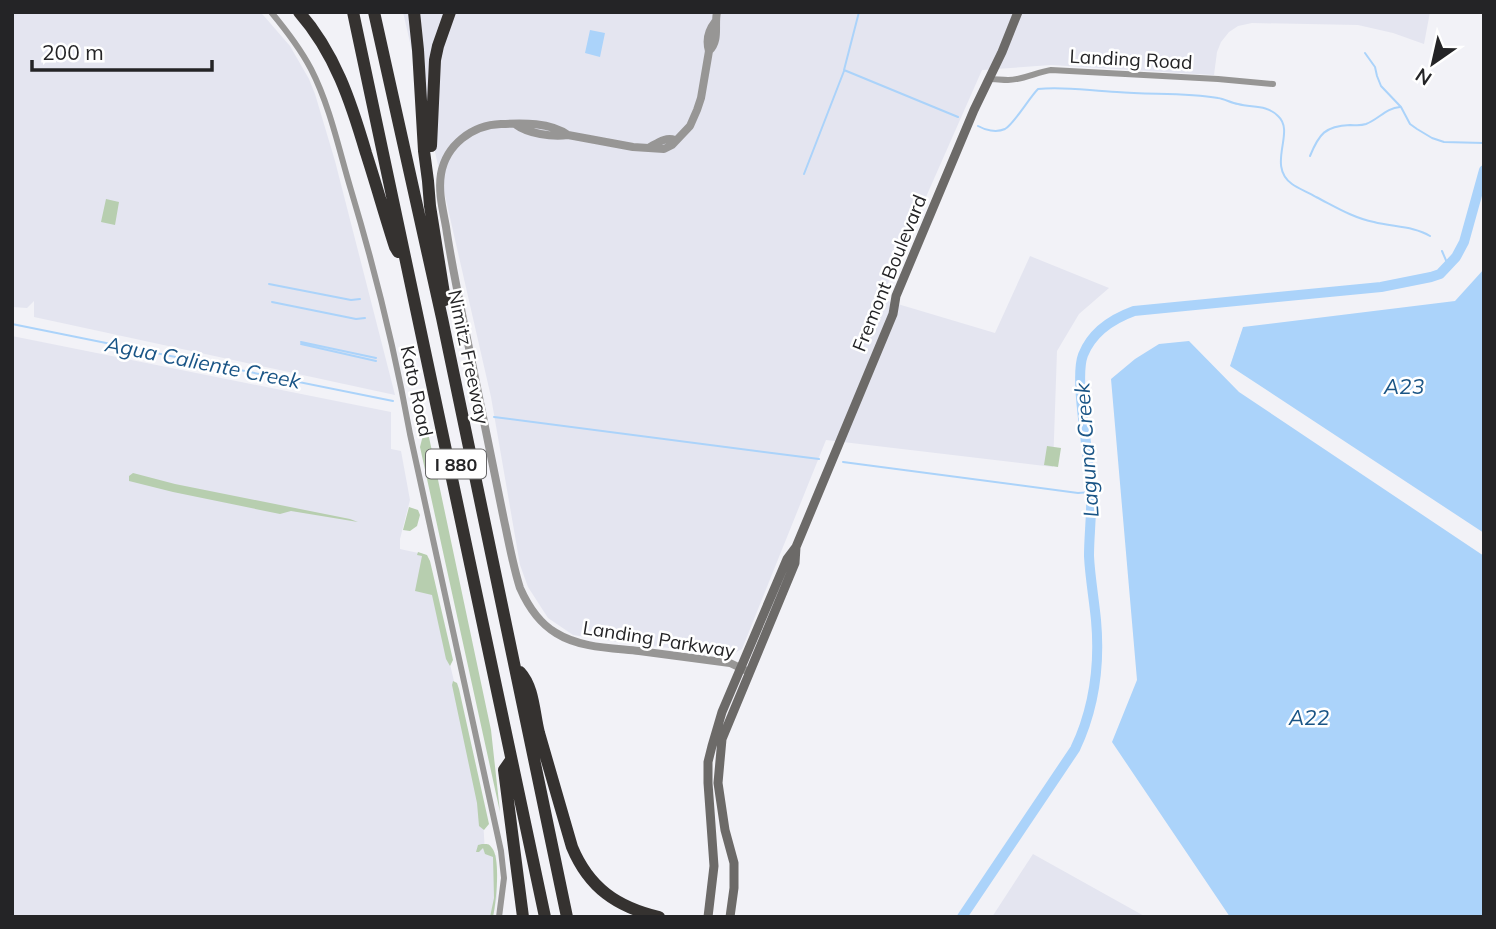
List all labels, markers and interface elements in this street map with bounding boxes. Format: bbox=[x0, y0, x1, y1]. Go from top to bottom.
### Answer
scale bar bbox=[32, 28, 212, 72]
north arrow bbox=[1398, 28, 1468, 98]
text: 200 m bbox=[42, 39, 104, 65]
street label: Landing Road bbox=[1069, 44, 1193, 74]
text: N bbox=[1411, 63, 1436, 91]
street label: Fremont Boulevard bbox=[847, 191, 931, 355]
street label: Nimitz Freeway bbox=[443, 288, 495, 426]
water label: Agua Caliente Creek bbox=[102, 330, 304, 394]
street label: Kato Road bbox=[396, 343, 438, 439]
water label: A23 bbox=[1383, 373, 1425, 399]
water label: Laguna Creek bbox=[1068, 381, 1104, 518]
road number: I 880 bbox=[426, 450, 486, 478]
street label: Landing Parkway bbox=[581, 615, 737, 663]
water label: A22 bbox=[1288, 704, 1329, 730]

